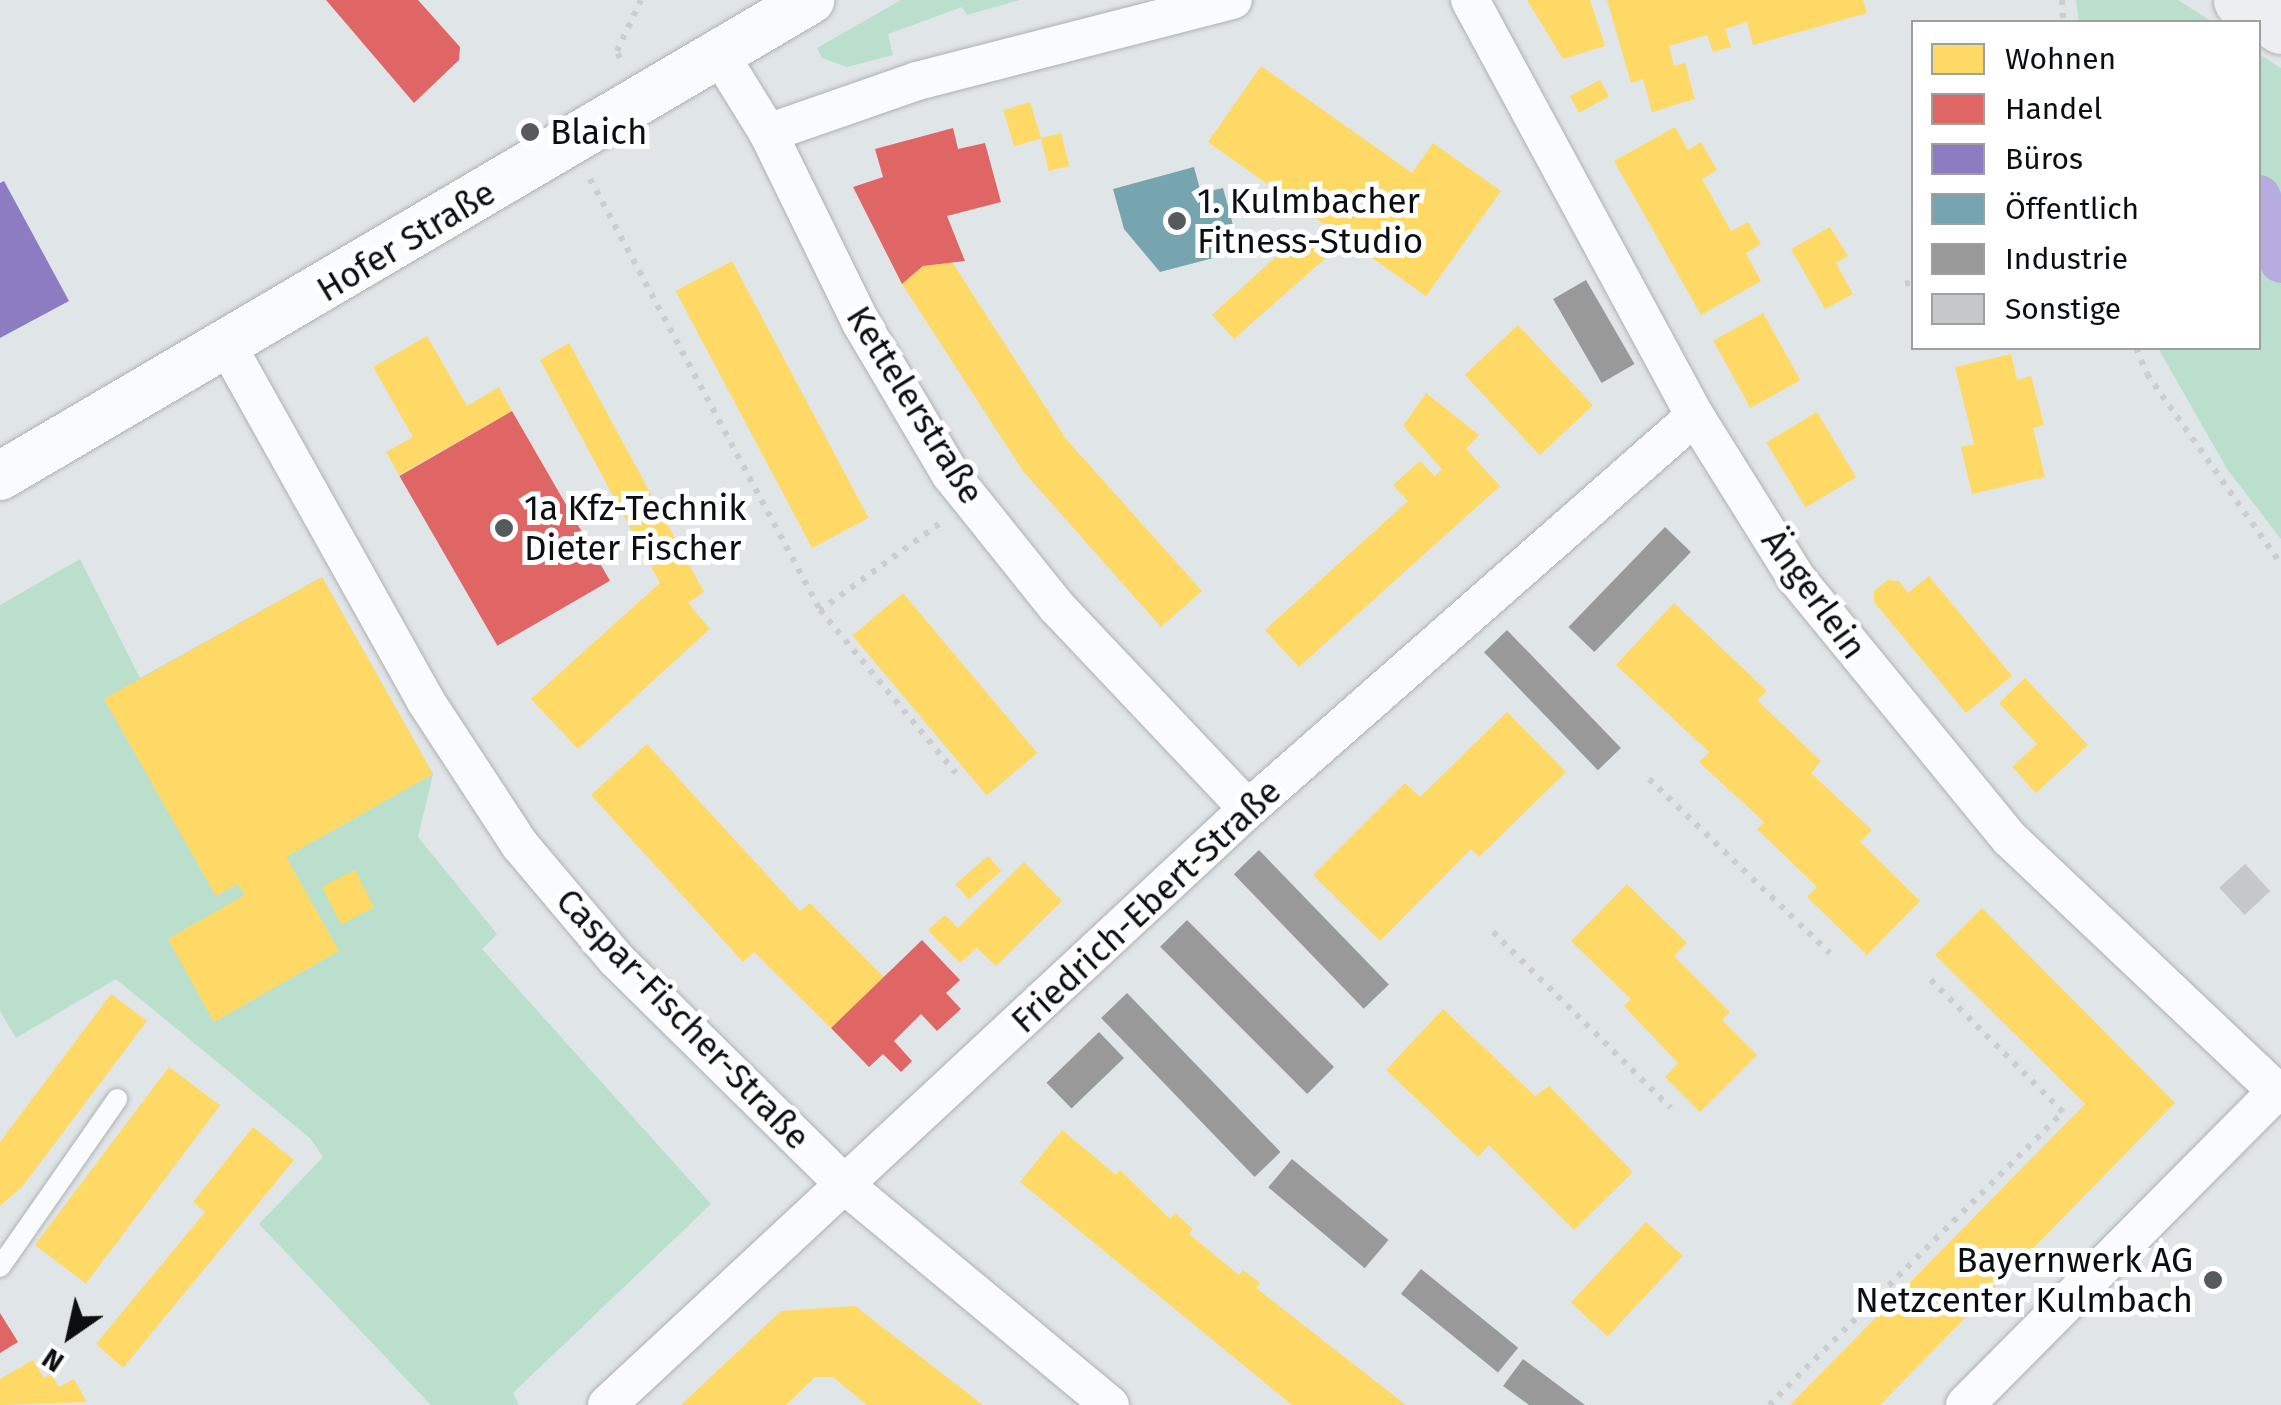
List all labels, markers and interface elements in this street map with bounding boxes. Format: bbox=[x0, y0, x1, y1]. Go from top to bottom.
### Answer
legend bbox=[1911, 20, 2261, 350]
text: Wohnen bbox=[2005, 41, 2116, 77]
text: Handel bbox=[2005, 91, 2102, 127]
place label: Blaich bbox=[550, 111, 648, 153]
marker: Blaich bbox=[519, 121, 541, 143]
text: Büros bbox=[2005, 141, 2083, 177]
street label: Hofer Straße bbox=[309, 171, 503, 311]
place label: 1. Kulmbacher Fitness-Studio bbox=[1197, 180, 1423, 262]
text: Öffentlich bbox=[2005, 191, 2139, 227]
marker: 1. Kulmbacher Fitness-Studio bbox=[1166, 210, 1188, 232]
text: Industrie bbox=[2005, 241, 2128, 277]
text: Sonstige bbox=[2005, 291, 2121, 327]
street label: Kettelerstraße bbox=[837, 298, 993, 512]
place label: 1a Kfz-Technik Dieter Fischer bbox=[524, 487, 746, 569]
marker: 1a Kfz-Technik Dieter Fischer bbox=[493, 517, 515, 539]
street label: Ängerlein bbox=[1753, 521, 1875, 667]
street label: Friedrich-Ebert-Straße bbox=[1003, 770, 1289, 1042]
street label: Caspar-Fischer-Straße bbox=[547, 880, 819, 1158]
place label: Bayernwerk AG Netzcenter Kulmbach bbox=[1855, 1239, 2193, 1321]
marker: Bayernwerk AG Netzcenter Kulmbach bbox=[2202, 1269, 2224, 1291]
north arrow bbox=[20, 1285, 120, 1385]
text: N bbox=[36, 1341, 70, 1379]

